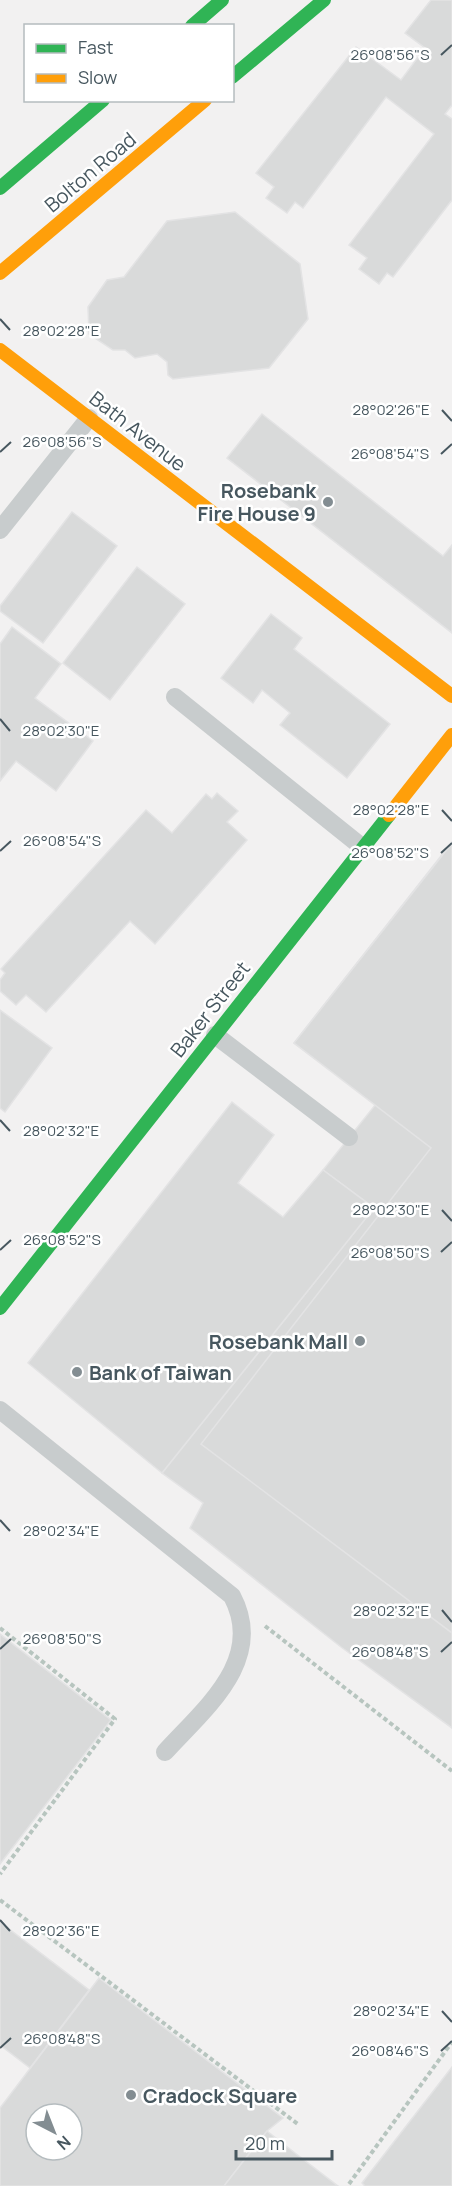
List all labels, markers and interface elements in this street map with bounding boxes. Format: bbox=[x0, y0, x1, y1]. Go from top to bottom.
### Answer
legend bbox=[24, 24, 234, 102]
text: Fast bbox=[78, 35, 113, 59]
text: 26°08'56"S bbox=[351, 44, 429, 65]
text: Slow bbox=[78, 65, 118, 89]
street label: Bolton Road bbox=[39, 126, 141, 218]
text: 28°02'28"E bbox=[23, 320, 99, 341]
street label: Bath Avenue bbox=[84, 385, 192, 477]
text: 28°02'26"E bbox=[352, 399, 430, 420]
text: 26°08'56"S bbox=[23, 431, 101, 452]
text: 26°08'54"S bbox=[351, 443, 429, 464]
place label: Rosebank Fire House 9 bbox=[198, 477, 317, 527]
marker: Rosebank Fire House 9 bbox=[321, 495, 335, 509]
text: 28°02'30"E bbox=[23, 720, 99, 741]
text: 28°02'28"E bbox=[353, 799, 429, 820]
text: 26°08'54"S bbox=[23, 830, 101, 851]
text: 26°08'52"S bbox=[351, 842, 429, 863]
street label: Baker Street bbox=[164, 955, 256, 1063]
text: 28°02'32"E bbox=[23, 1120, 99, 1141]
text: 28°02'30"E bbox=[353, 1199, 429, 1220]
text: 26°08'52"S bbox=[23, 1229, 101, 1250]
text: 26°08'50"S bbox=[351, 1242, 429, 1263]
place label: Rosebank Mall bbox=[209, 1328, 348, 1355]
marker: Rosebank Mall bbox=[353, 1334, 367, 1348]
place label: Bank of Taiwan bbox=[89, 1359, 232, 1386]
marker: Bank of Taiwan bbox=[70, 1365, 84, 1379]
text: 28°02'34"E bbox=[23, 1520, 99, 1541]
text: 28°02'32"E bbox=[353, 1600, 429, 1621]
text: 26°08'50"S bbox=[23, 1628, 101, 1649]
text: 26°08'48"S bbox=[352, 1641, 428, 1662]
text: 28°02'36"E bbox=[23, 1920, 99, 1941]
text: 28°02'34"E bbox=[353, 2000, 429, 2021]
text: 26°08'48"S bbox=[24, 2028, 100, 2049]
text: 26°08'46"S bbox=[351, 2040, 429, 2061]
place label: Cradock Square bbox=[143, 2082, 297, 2109]
marker: Cradock Square bbox=[124, 2088, 138, 2102]
north arrow bbox=[24, 2102, 84, 2162]
scale bar bbox=[236, 2123, 332, 2161]
text: N bbox=[52, 2131, 76, 2155]
text: 20 m bbox=[245, 2131, 285, 2155]

